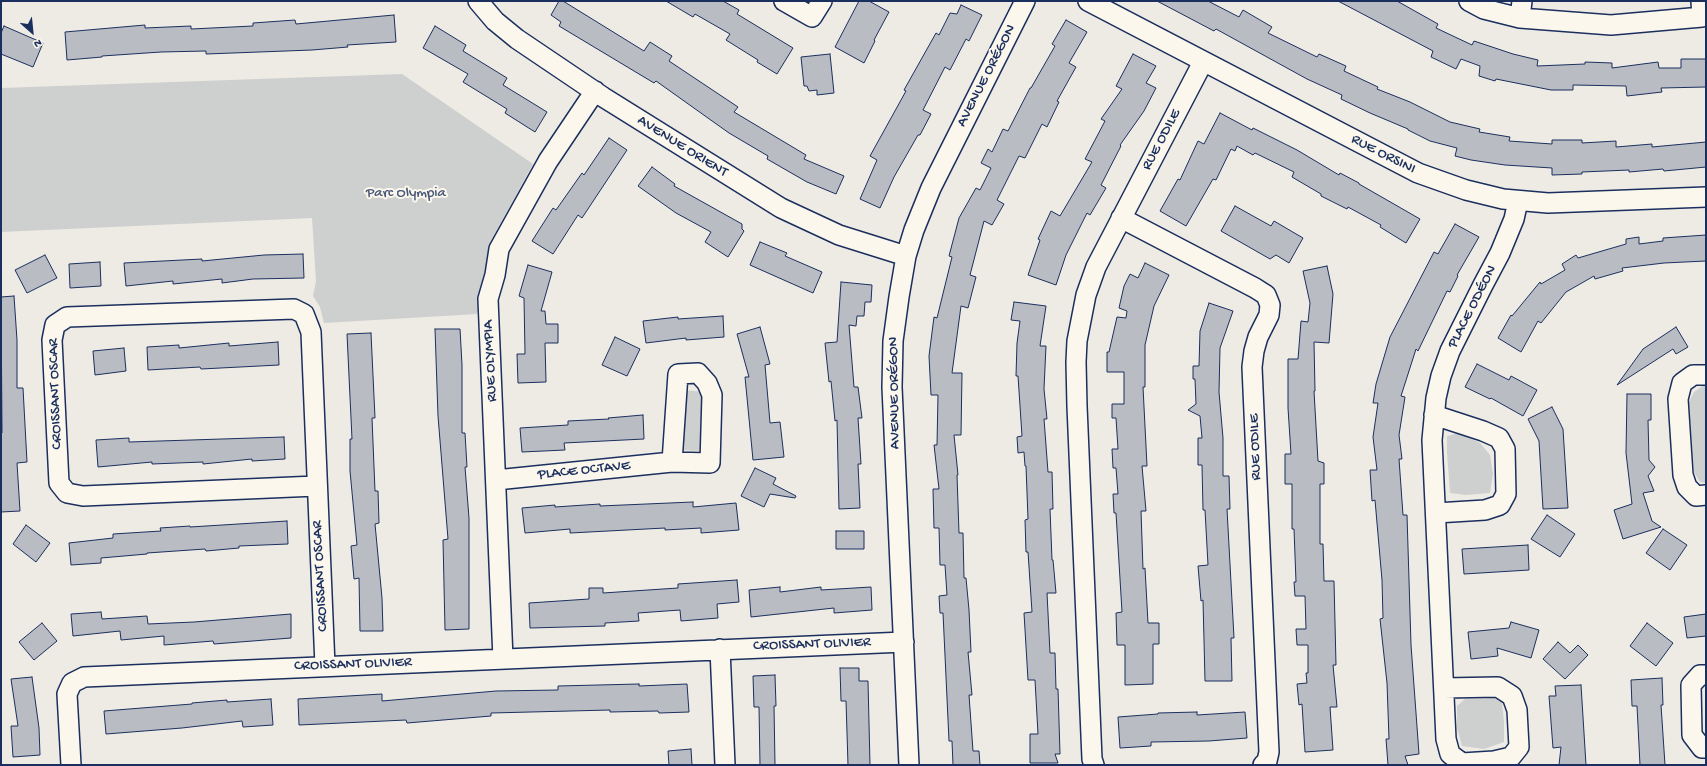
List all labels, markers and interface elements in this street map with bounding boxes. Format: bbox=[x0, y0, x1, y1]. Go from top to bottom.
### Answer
north arrow bbox=[12, 12, 52, 52]
street label: AVENUE ORÉGON bbox=[953, 22, 1021, 130]
text: N bbox=[32, 36, 43, 50]
street label: RUE ODILE bbox=[1138, 106, 1186, 174]
street label: AVENUE ORIENT bbox=[633, 112, 731, 182]
street label: RUE ORSINI bbox=[1348, 131, 1418, 179]
park label: Parc Olympia bbox=[366, 185, 446, 203]
street label: PLACE ODÉON bbox=[1444, 263, 1502, 351]
street label: RUE OLYMPIA bbox=[480, 320, 502, 402]
street label: AVENUE ORÉGON bbox=[885, 337, 905, 449]
street label: CROISSANT OSCAR bbox=[45, 338, 67, 450]
street label: RUE ODILE bbox=[1246, 413, 1266, 481]
street label: PLACE OCTAVE bbox=[537, 457, 631, 485]
street label: CROISSANT OSCAR bbox=[309, 520, 333, 632]
street label: CROISSANT OLIVIER bbox=[753, 634, 871, 656]
street label: CROISSANT OLIVIER bbox=[294, 654, 412, 676]

